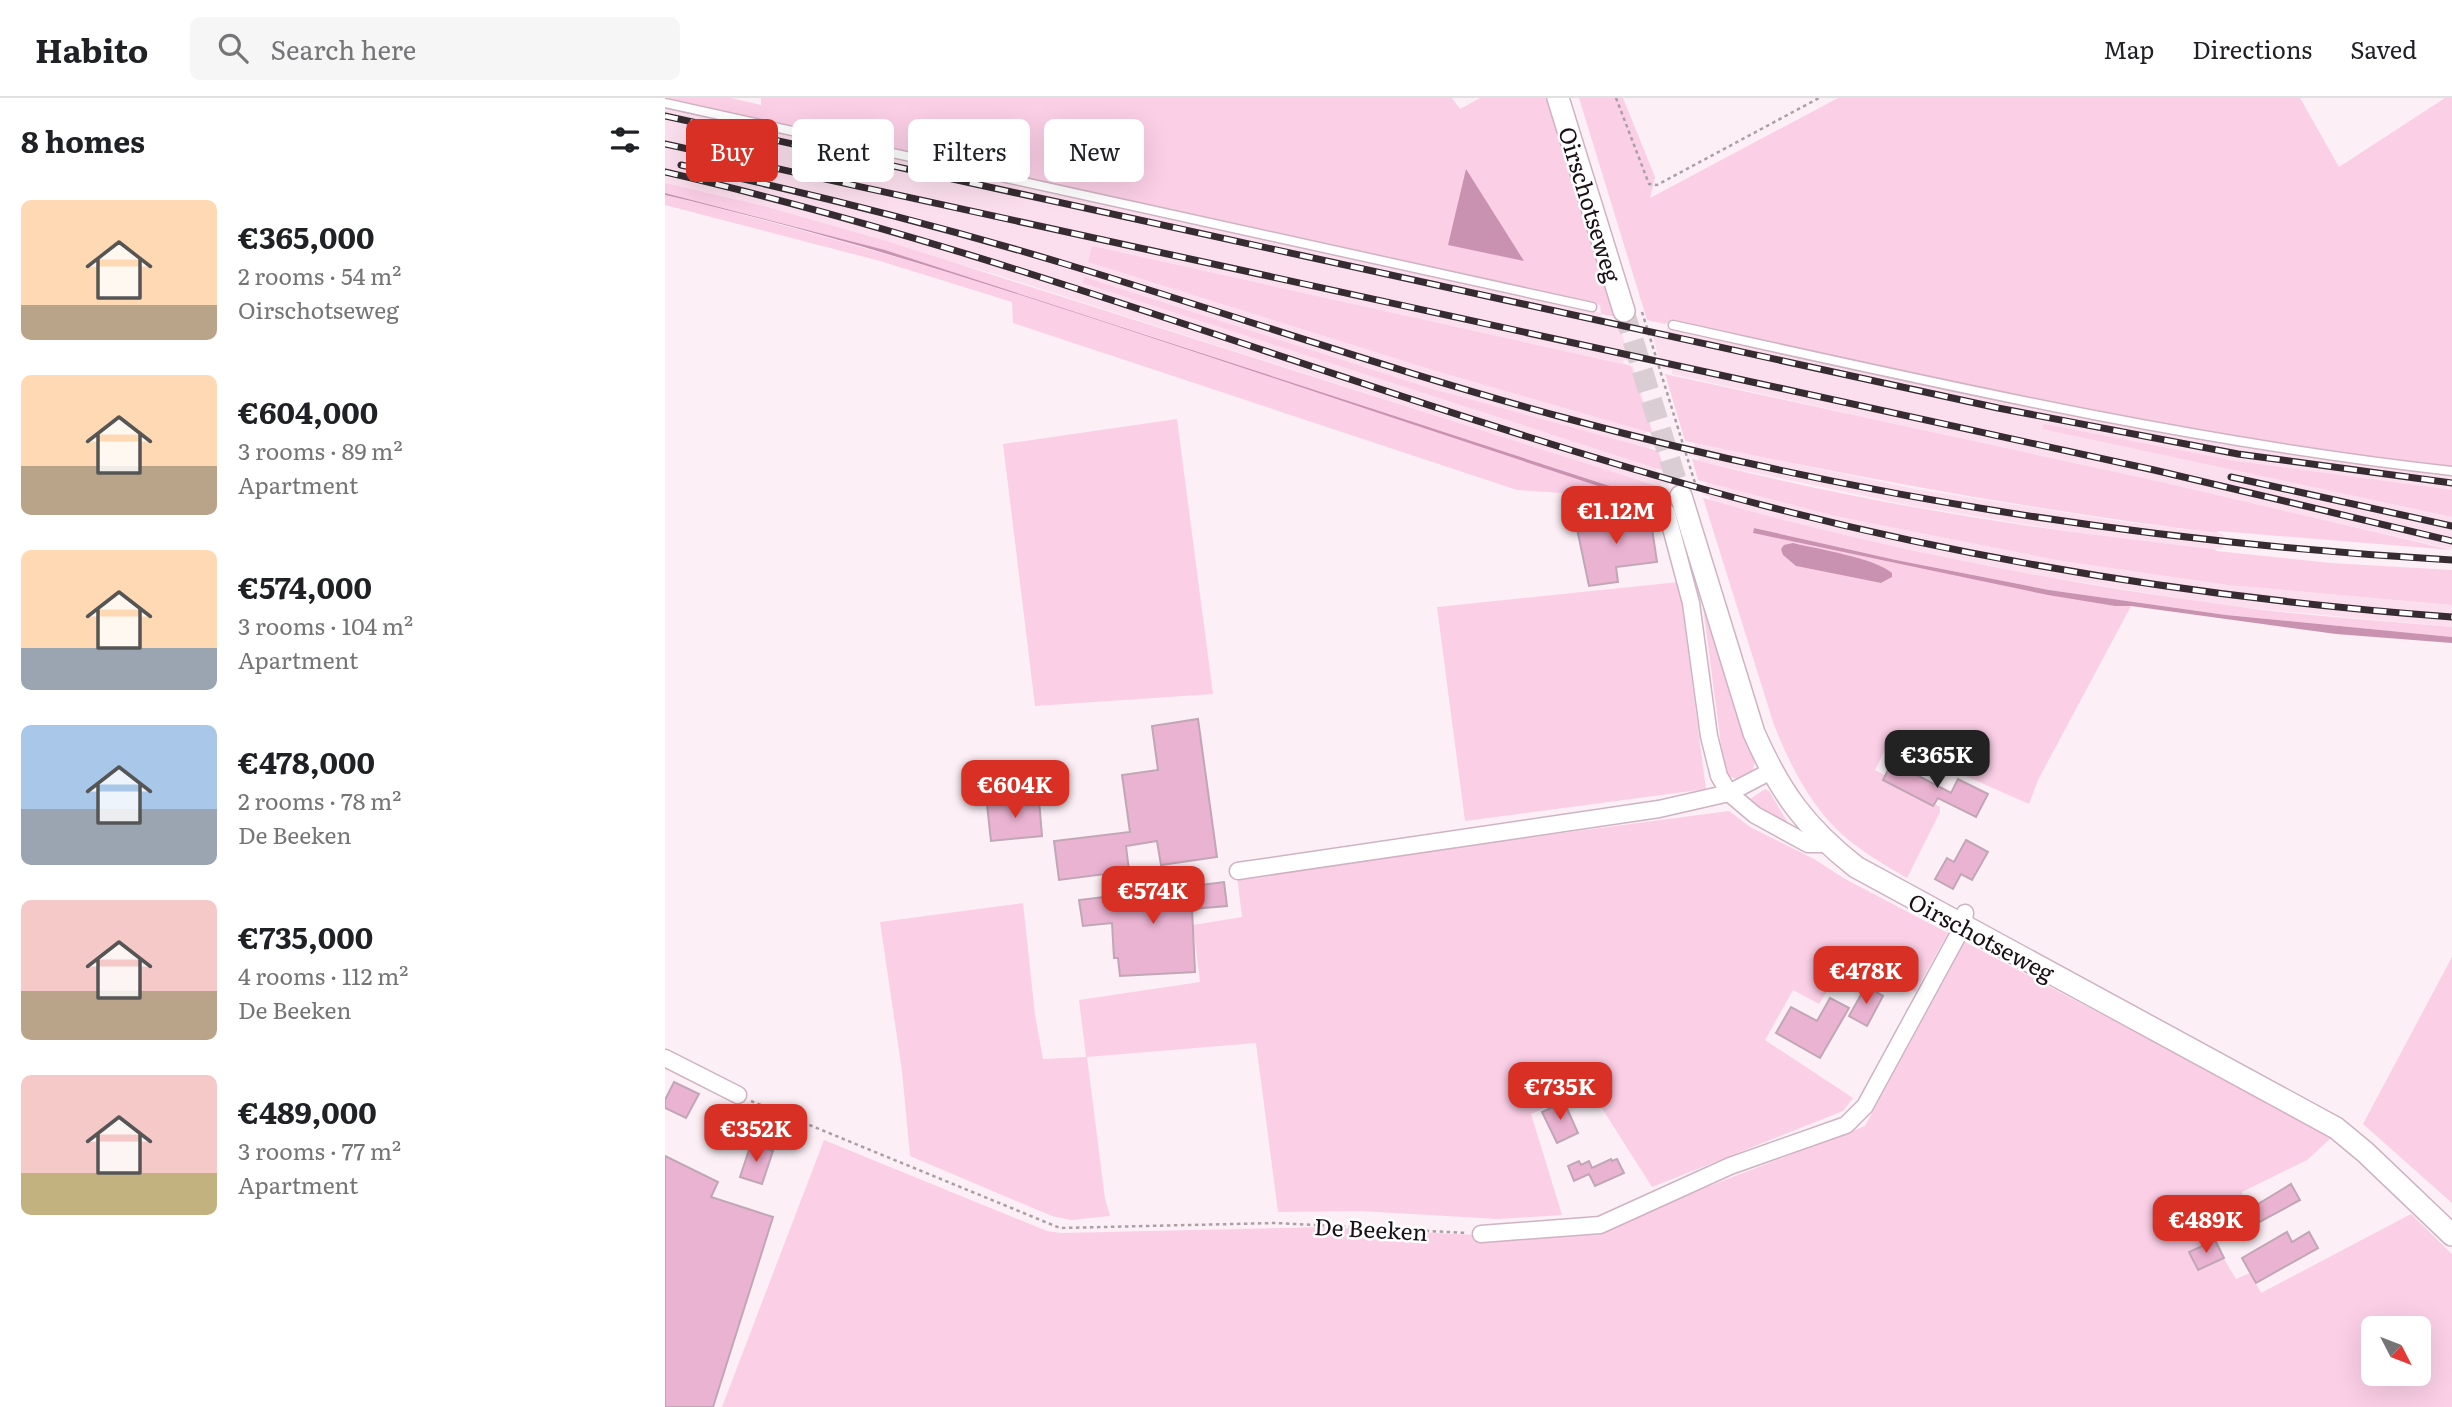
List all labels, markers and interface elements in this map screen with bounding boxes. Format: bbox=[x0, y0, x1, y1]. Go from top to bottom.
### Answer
search box bbox=[190, 17, 680, 80]
text: Habito bbox=[35, 24, 148, 73]
icon: search bbox=[214, 29, 252, 67]
text: Search here bbox=[270, 29, 416, 68]
text: Map bbox=[2103, 31, 2154, 66]
text: Directions bbox=[2192, 31, 2312, 66]
text: Saved bbox=[2350, 31, 2417, 66]
text: 8 homes bbox=[21, 118, 145, 162]
chip: Buy bbox=[686, 119, 778, 182]
chip: Rent bbox=[792, 119, 894, 182]
chip: Filters bbox=[908, 119, 1030, 182]
chip: New bbox=[1044, 119, 1144, 182]
icon: filters bbox=[606, 121, 644, 159]
street label: Oirschotseweg bbox=[1551, 122, 1631, 286]
text: €365,000 bbox=[238, 214, 375, 258]
icon: home bbox=[77, 228, 161, 312]
text: 2 rooms · 54 m² bbox=[238, 258, 401, 292]
text: Oirschotseweg bbox=[238, 292, 399, 326]
text: €604,000 bbox=[238, 389, 378, 433]
icon: home bbox=[77, 403, 161, 487]
text: 3 rooms · 89 m² bbox=[238, 433, 403, 467]
text: Apartment bbox=[238, 467, 358, 501]
pin: €1.12M bbox=[1559, 486, 1673, 546]
text: €1.12M bbox=[1577, 492, 1655, 526]
text: €574,000 bbox=[238, 564, 372, 608]
icon: home bbox=[77, 578, 161, 662]
text: 3 rooms · 104 m² bbox=[238, 608, 413, 642]
text: Apartment bbox=[238, 642, 358, 676]
pin: €365K bbox=[1888, 730, 1986, 790]
text: €365K bbox=[1901, 736, 1973, 770]
text: €478,000 bbox=[238, 739, 375, 783]
icon: home bbox=[77, 753, 161, 837]
pin: €604K bbox=[966, 760, 1064, 820]
text: €604K bbox=[977, 766, 1053, 800]
text: 2 rooms · 78 m² bbox=[238, 783, 401, 817]
text: De Beeken bbox=[238, 817, 352, 851]
pin: €574K bbox=[1104, 866, 1202, 926]
text: €574K bbox=[1118, 872, 1188, 906]
street label: Oirschotseweg bbox=[1903, 883, 2061, 989]
text: €735,000 bbox=[238, 914, 373, 958]
icon: home bbox=[77, 928, 161, 1012]
pin: €478K bbox=[1817, 946, 1915, 1006]
text: €478K bbox=[1829, 952, 1903, 986]
text: 4 rooms · 112 m² bbox=[238, 958, 408, 992]
text: De Beeken bbox=[238, 992, 352, 1026]
pin: €735K bbox=[1511, 1062, 1609, 1122]
text: €735K bbox=[1524, 1068, 1596, 1102]
text: €489,000 bbox=[238, 1089, 377, 1133]
icon: home bbox=[77, 1103, 161, 1187]
pin: €352K bbox=[707, 1104, 805, 1164]
text: €352K bbox=[720, 1110, 792, 1144]
text: 3 rooms · 77 m² bbox=[238, 1133, 401, 1167]
text: Apartment bbox=[238, 1167, 358, 1201]
pin: €489K bbox=[2157, 1196, 2255, 1255]
text: €489K bbox=[2169, 1201, 2243, 1235]
street label: De Beeken bbox=[1313, 1208, 1429, 1248]
north arrow bbox=[2361, 1316, 2431, 1386]
map controls bbox=[2361, 1316, 2431, 1386]

